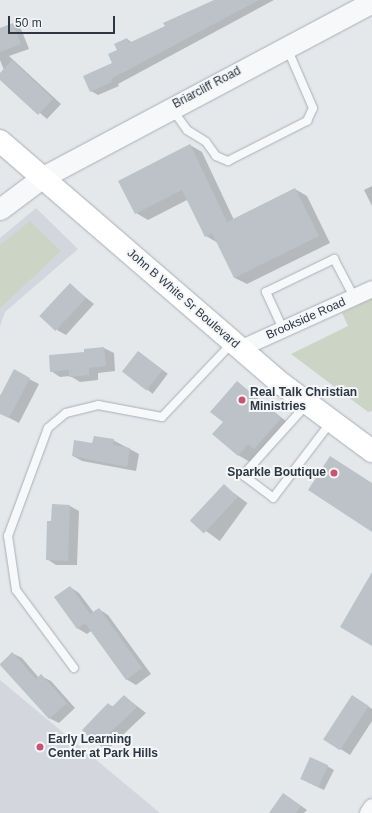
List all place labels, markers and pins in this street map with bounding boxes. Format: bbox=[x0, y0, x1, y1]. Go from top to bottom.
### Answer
place label: Real Talk Christian Ministries bbox=[250, 386, 357, 414]
marker: Real Talk Christian Ministries bbox=[237, 395, 247, 405]
place label: Sparkle Boutique bbox=[227, 466, 326, 480]
marker: Sparkle Boutique bbox=[329, 468, 339, 478]
place label: Early Learning Center at Park Hills bbox=[48, 733, 158, 761]
marker: Early Learning Center at Park Hills bbox=[35, 742, 45, 752]

